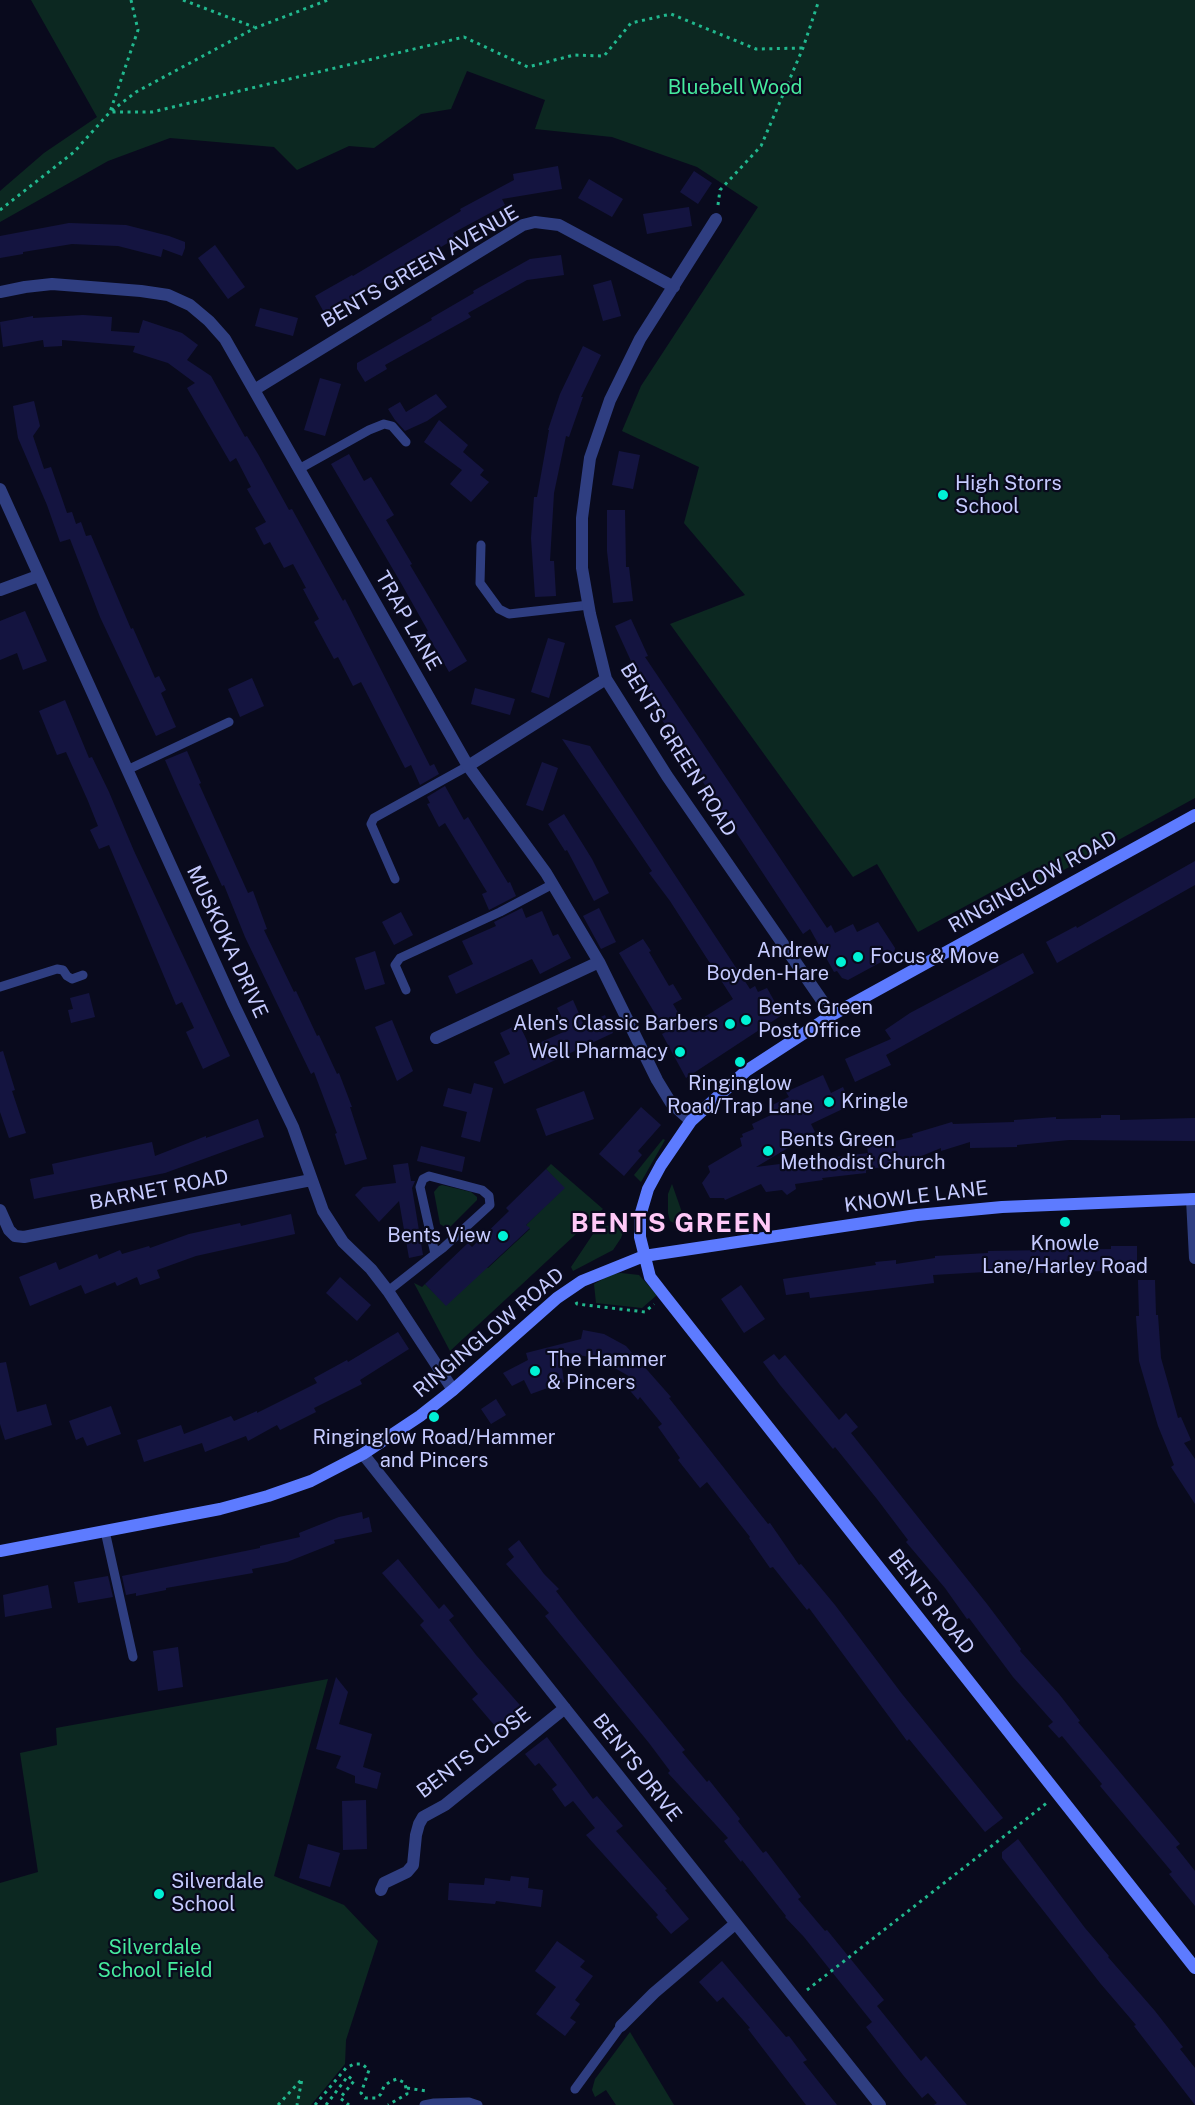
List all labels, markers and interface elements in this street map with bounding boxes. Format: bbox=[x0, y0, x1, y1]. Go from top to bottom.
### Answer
park label: Bluebell Wood bbox=[668, 76, 802, 100]
street label: BENTS GREEN AVENUE bbox=[317, 201, 523, 333]
place label: High Storrs School bbox=[955, 472, 1062, 519]
marker: High Storrs School bbox=[936, 488, 950, 502]
street label: TRAP LANE bbox=[370, 567, 446, 675]
street label: BENTS GREEN ROAD bbox=[615, 659, 741, 841]
street label: RINGINGLOW ROAD bbox=[944, 826, 1122, 938]
street label: MUSKOKA DRIVE bbox=[181, 862, 273, 1022]
place label: Andrew Boyden-Hare bbox=[706, 939, 829, 986]
place label: Focus & Move bbox=[870, 945, 999, 969]
marker: Focus & Move bbox=[851, 950, 865, 964]
marker: Andrew Boyden-Hare bbox=[834, 955, 848, 969]
place label: Bents Green Post Office bbox=[758, 996, 873, 1043]
place label: Alen's Classic Barbers bbox=[513, 1012, 718, 1036]
marker: Bents Green Post Office bbox=[739, 1013, 753, 1027]
marker: Alen's Classic Barbers bbox=[723, 1017, 737, 1031]
place label: Well Pharmacy bbox=[529, 1040, 668, 1064]
marker: Well Pharmacy bbox=[673, 1045, 687, 1059]
marker: Ringinglow Road/Trap Lane bbox=[733, 1055, 747, 1069]
place label: Ringinglow Road/Trap Lane bbox=[667, 1072, 813, 1119]
place label: Kringle bbox=[841, 1090, 908, 1114]
marker: Kringle bbox=[822, 1095, 836, 1109]
place label: Bents Green Methodist Church bbox=[780, 1128, 946, 1175]
marker: Bents Green Methodist Church bbox=[761, 1144, 775, 1158]
street label: BARNET ROAD bbox=[88, 1165, 230, 1215]
street label: KNOWLE LANE bbox=[843, 1176, 989, 1218]
district label: BENTS GREEN bbox=[571, 1208, 773, 1240]
marker: Knowle Lane/Harley Road bbox=[1058, 1215, 1072, 1229]
place label: Bents View bbox=[387, 1224, 491, 1248]
marker: Bents View bbox=[496, 1229, 510, 1243]
place label: Knowle Lane/Harley Road bbox=[982, 1232, 1148, 1279]
street label: RINGINGLOW ROAD bbox=[409, 1263, 569, 1403]
place label: The Hammer & Pincers bbox=[547, 1348, 667, 1395]
marker: The Hammer & Pincers bbox=[528, 1364, 542, 1378]
marker: Ringinglow Road/Hammer and Pincers bbox=[427, 1410, 441, 1424]
place label: Ringinglow Road/Hammer and Pincers bbox=[312, 1426, 556, 1473]
street label: BENTS ROAD bbox=[883, 1545, 979, 1659]
street label: BENTS CLOSE bbox=[412, 1702, 536, 1804]
street label: BENTS DRIVE bbox=[587, 1709, 687, 1827]
place label: Silverdale School bbox=[171, 1870, 264, 1917]
marker: Silverdale School bbox=[152, 1887, 166, 1901]
park label: Silverdale School Field bbox=[98, 1936, 212, 1983]

